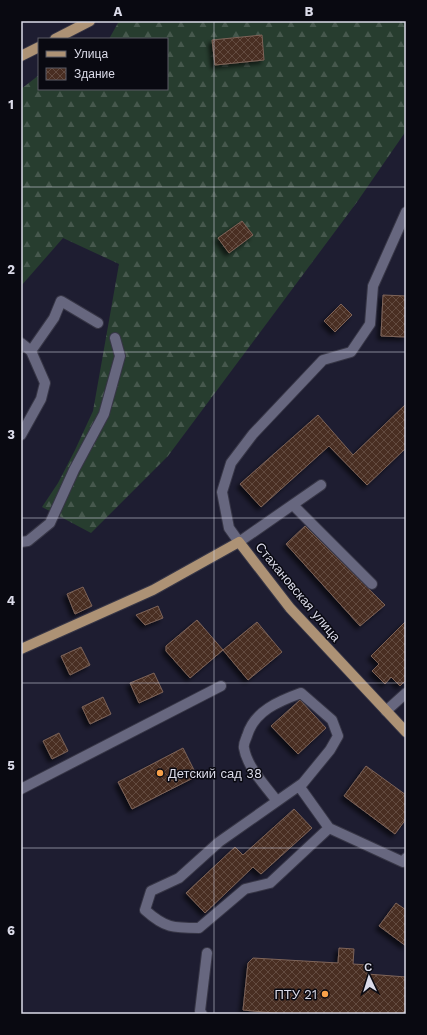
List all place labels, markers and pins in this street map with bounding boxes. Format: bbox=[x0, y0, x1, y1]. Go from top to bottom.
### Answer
place label: Детский сад 38 bbox=[168, 766, 262, 781]
marker: Детский сад 38 bbox=[155, 768, 165, 778]
place label: ПТУ 21 bbox=[274, 987, 317, 1002]
marker: ПТУ 21 bbox=[320, 989, 330, 999]

